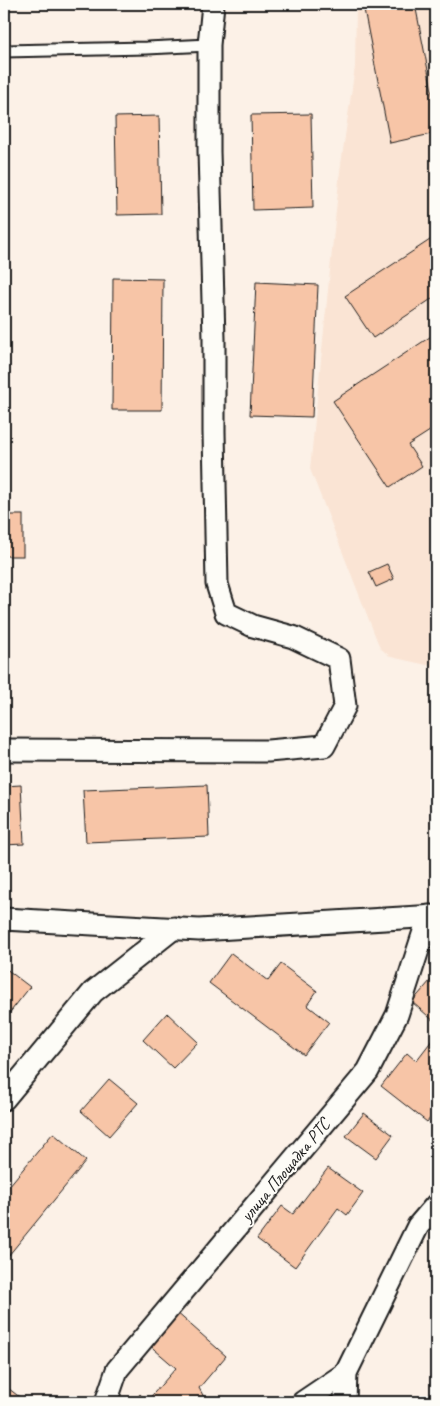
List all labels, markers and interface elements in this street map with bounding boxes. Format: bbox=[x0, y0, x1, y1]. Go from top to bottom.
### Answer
street label: улица Площадка РТС bbox=[235, 1112, 336, 1227]

